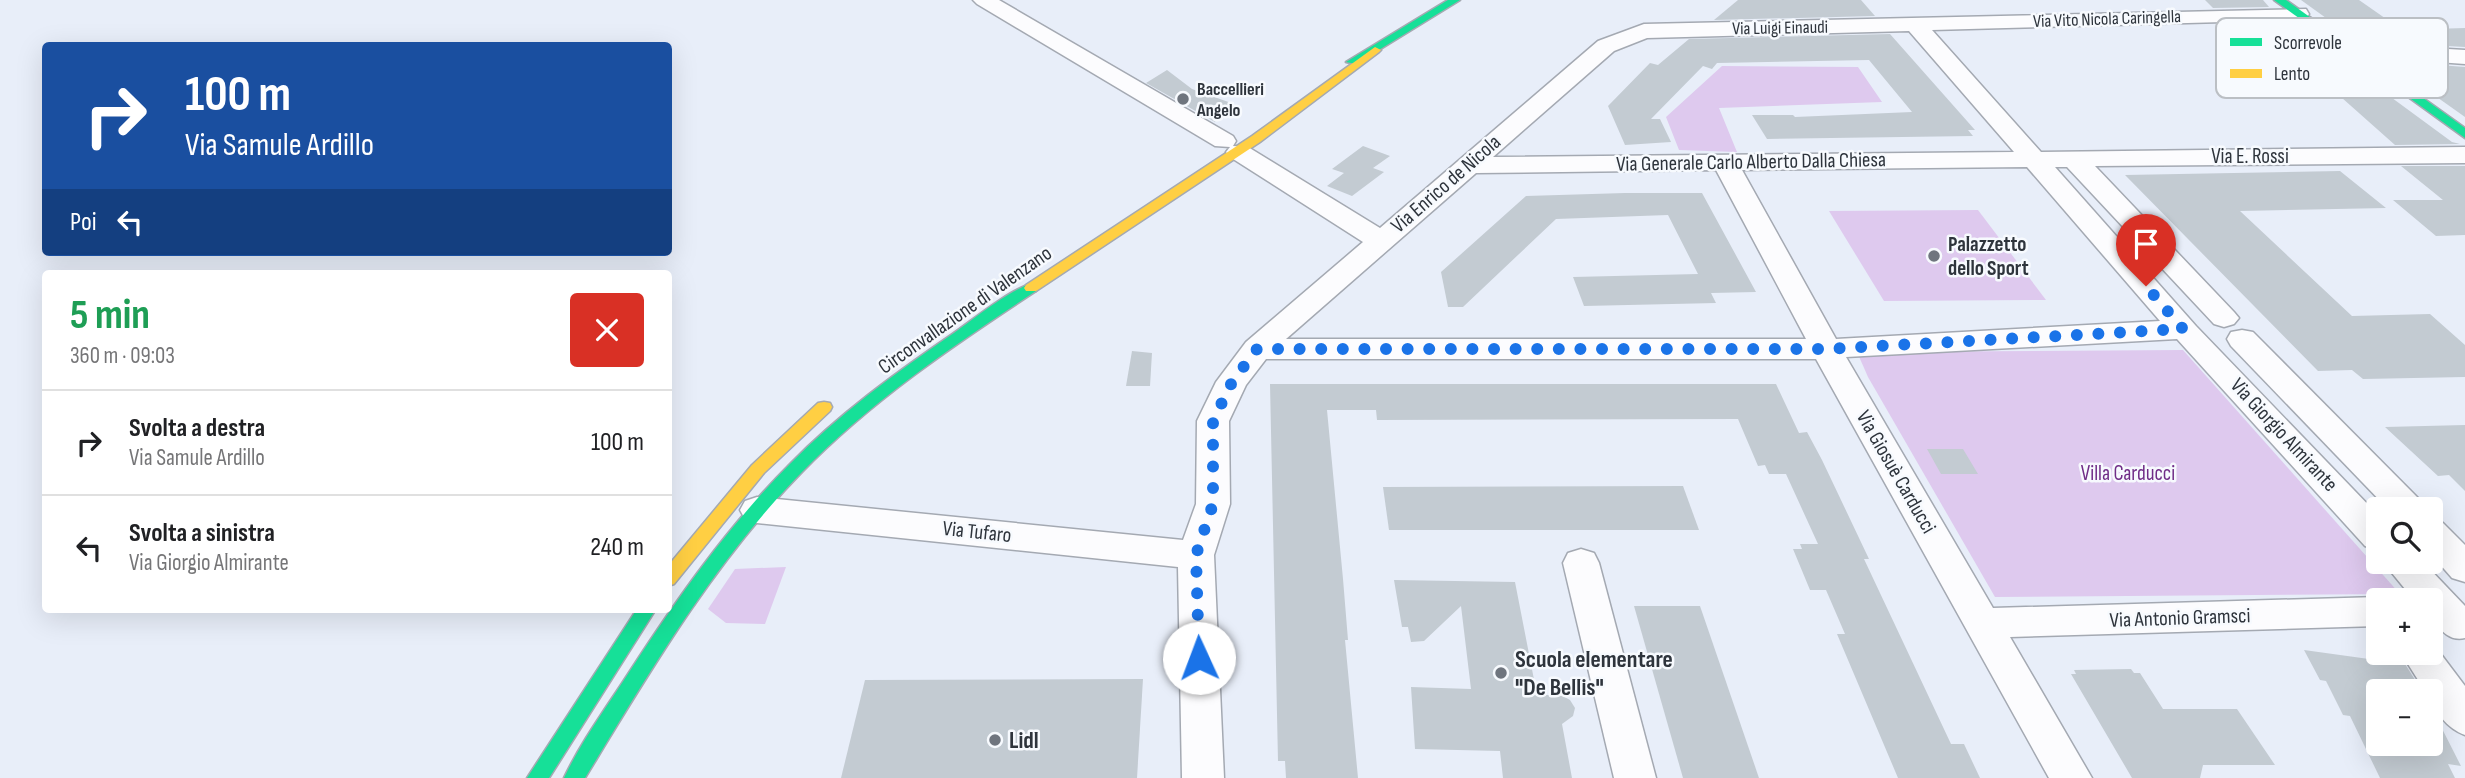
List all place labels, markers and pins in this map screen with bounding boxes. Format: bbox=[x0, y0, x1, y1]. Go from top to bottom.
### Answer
place label: Baccellieri Angelo bbox=[1196, 79, 1264, 121]
marker: Baccellieri Angelo bbox=[1175, 91, 1191, 107]
pin bbox=[2116, 214, 2176, 286]
place label: Palazzetto dello Sport bbox=[1948, 232, 2029, 281]
marker: Palazzetto dello Sport bbox=[1926, 248, 1942, 264]
place label: Scuola elementare "De Bellis" bbox=[1515, 645, 1673, 702]
marker: Scuola elementare "De Bellis" bbox=[1493, 665, 1509, 681]
place label: Lidl bbox=[1009, 726, 1039, 755]
marker: Lidl bbox=[987, 732, 1003, 748]

